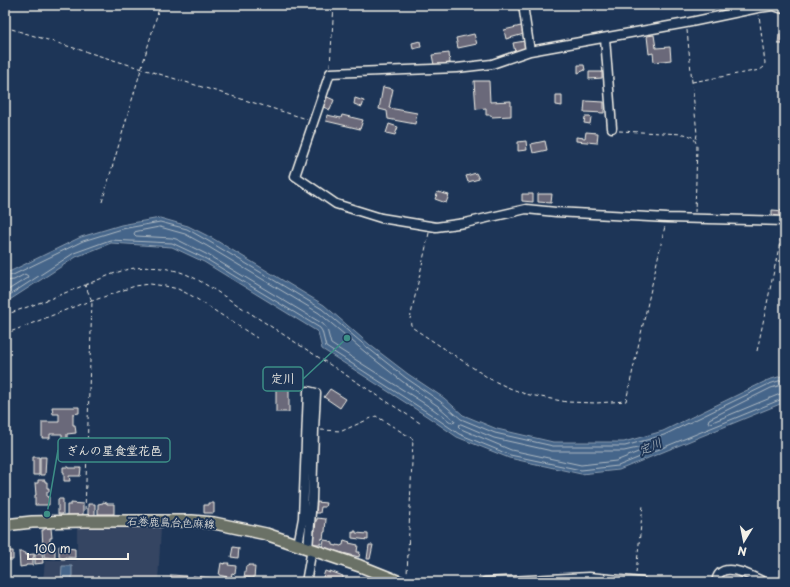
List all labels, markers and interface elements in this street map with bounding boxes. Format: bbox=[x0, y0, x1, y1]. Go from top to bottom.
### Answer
callout: 定川 bbox=[263, 367, 303, 391]
text: 定川 bbox=[271, 369, 295, 387]
water label: 定川 bbox=[635, 433, 665, 459]
callout: ぎんの星食堂花邑 bbox=[58, 438, 170, 462]
text: ぎんの星食堂花邑 bbox=[66, 441, 162, 459]
street label: 石巻鹿島台色麻線 bbox=[127, 512, 215, 532]
north arrow bbox=[724, 521, 764, 561]
scale bar bbox=[28, 535, 128, 561]
text: 100 m bbox=[34, 539, 71, 557]
text: N bbox=[736, 542, 748, 560]

